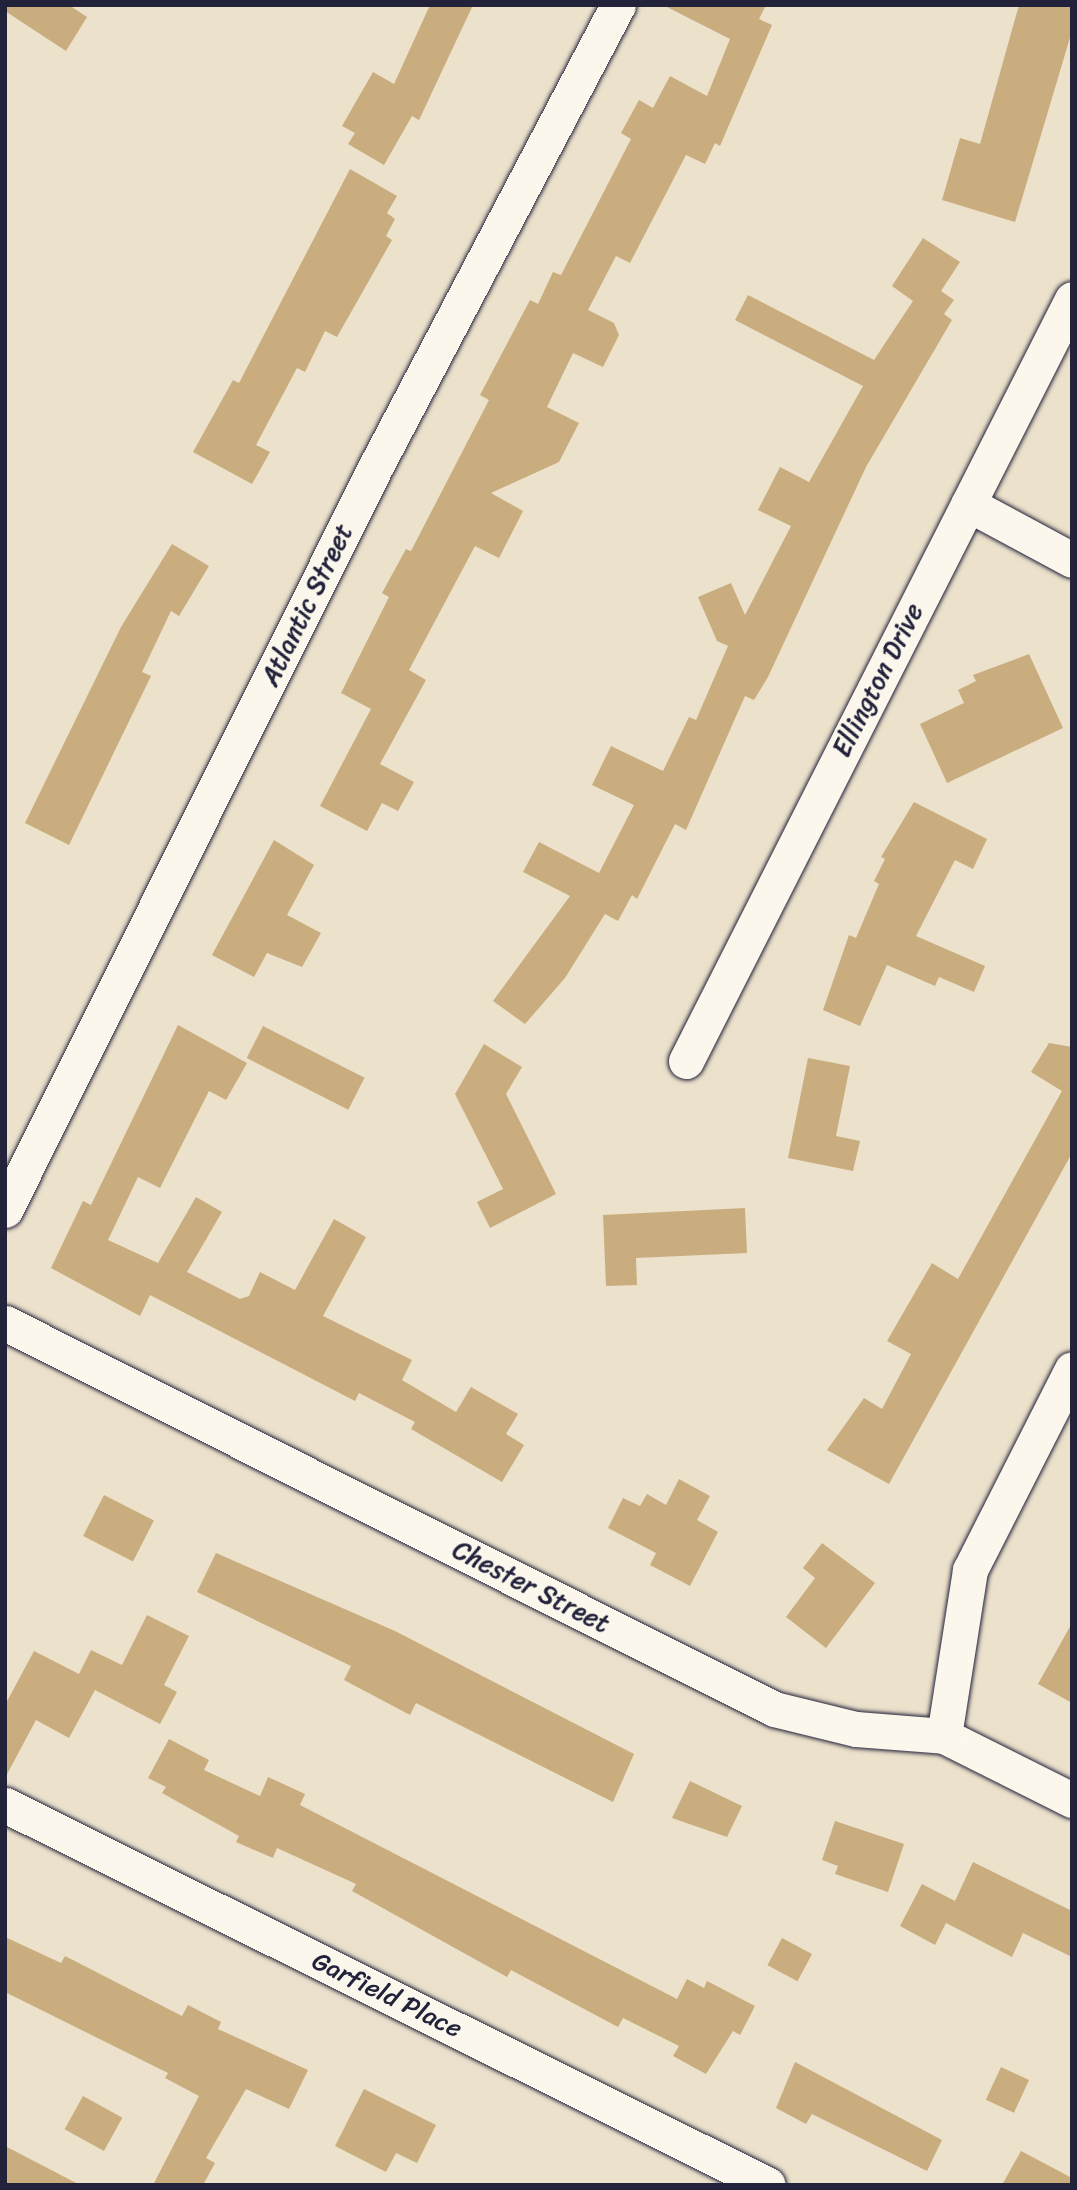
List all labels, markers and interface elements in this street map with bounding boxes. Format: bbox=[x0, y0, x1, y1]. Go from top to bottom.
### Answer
street label: Atlantic Street bbox=[254, 519, 360, 691]
street label: Ellington Drive bbox=[826, 598, 930, 762]
street label: Chester Street bbox=[447, 1534, 615, 1640]
street label: Garfield Place bbox=[307, 1945, 467, 2045]

